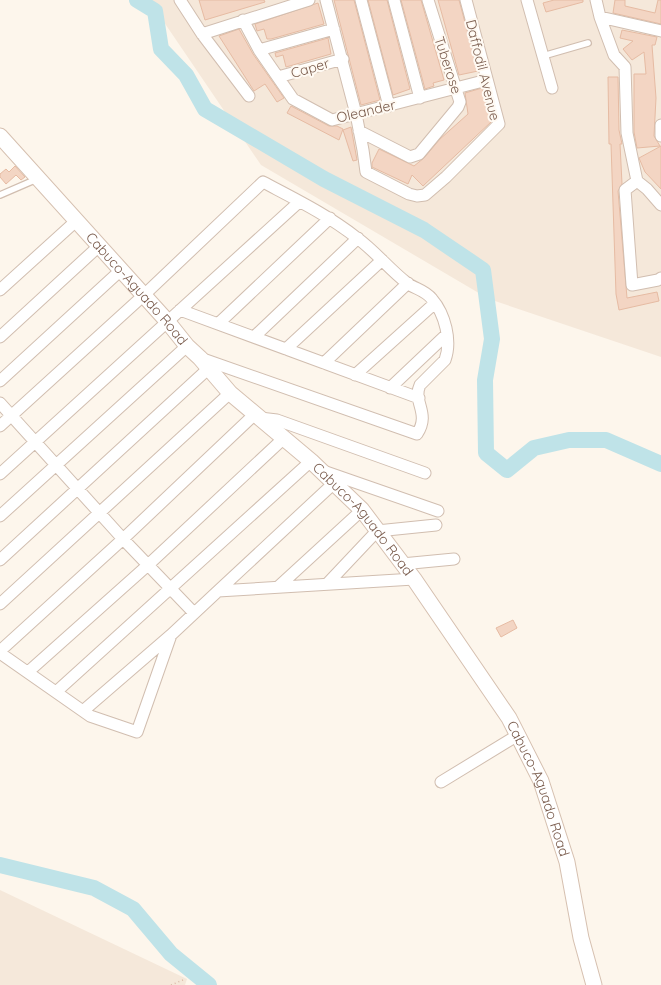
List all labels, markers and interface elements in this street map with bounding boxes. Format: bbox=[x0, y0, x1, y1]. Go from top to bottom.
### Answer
street label: Daffodil Avenue bbox=[462, 18, 504, 122]
street label: Tuberose bbox=[430, 34, 466, 96]
street label: Caper bbox=[289, 54, 332, 82]
street label: Oleander bbox=[335, 95, 398, 127]
street label: Cabuco-Aguado Road bbox=[82, 228, 192, 349]
street label: Cabuco-Aguado Road bbox=[309, 458, 417, 579]
street label: Cabuco-Aguado Road bbox=[503, 718, 574, 859]

